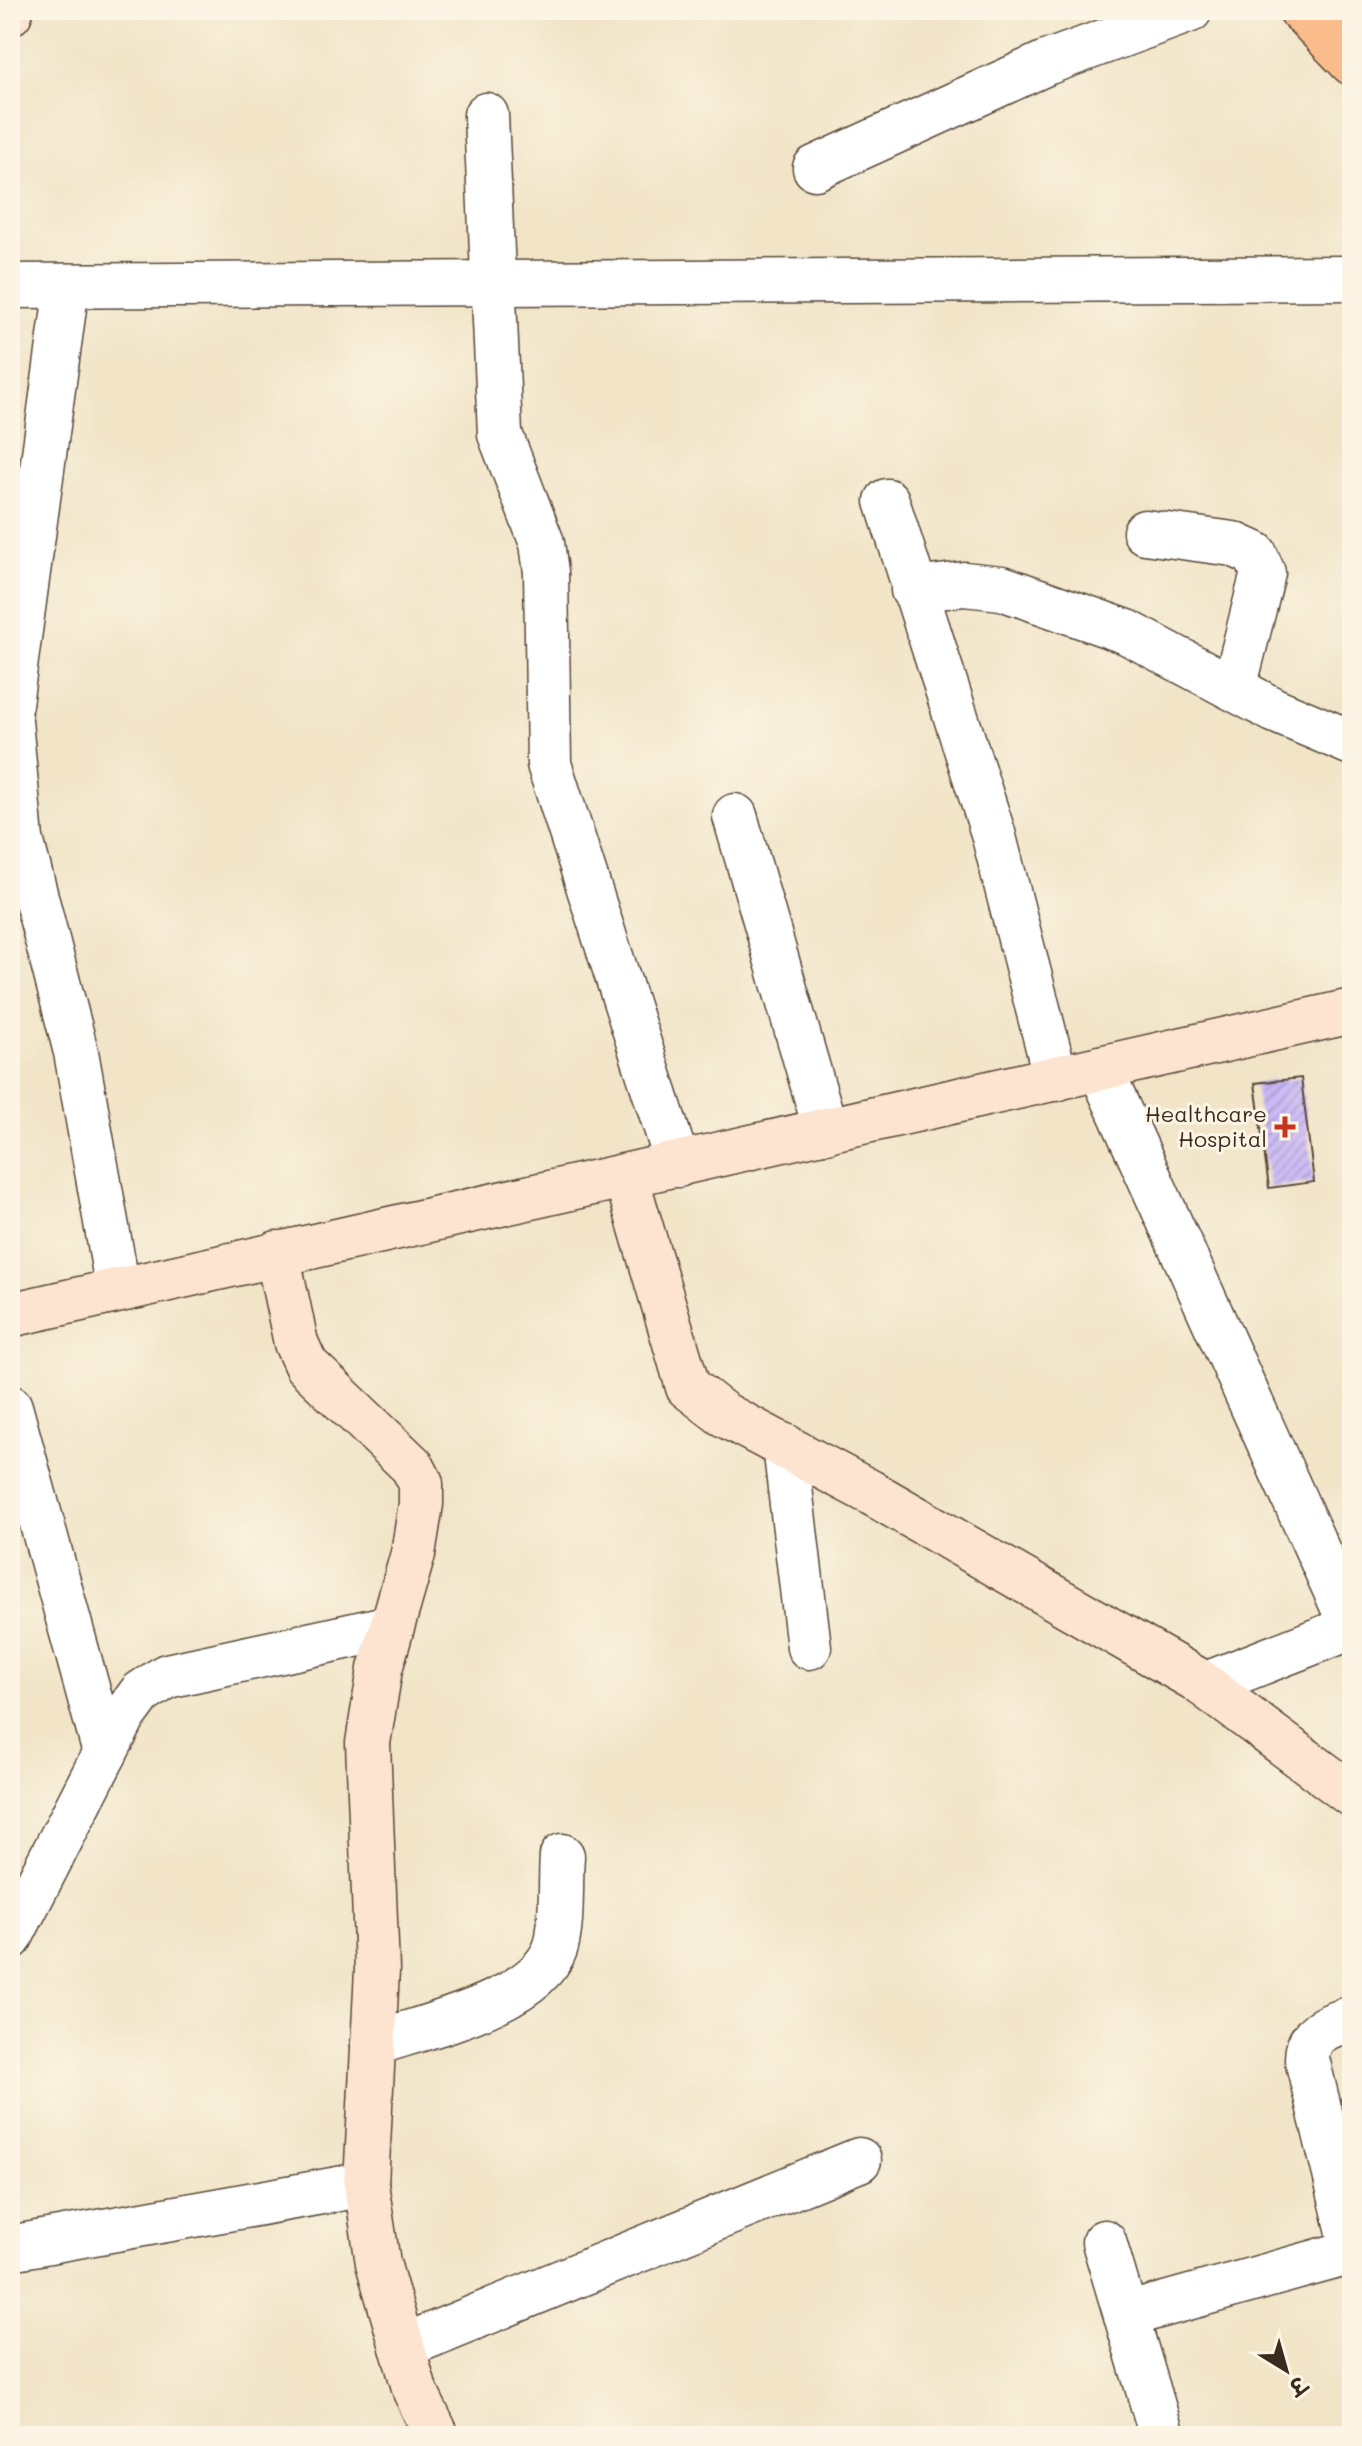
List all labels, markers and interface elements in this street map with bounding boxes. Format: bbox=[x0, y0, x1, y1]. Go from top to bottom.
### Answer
place label: Healthcare Hospital bbox=[1145, 1099, 1267, 1153]
marker: Healthcare Hospital bbox=[1274, 1116, 1296, 1138]
north arrow bbox=[1246, 2330, 1326, 2410]
text: उ bbox=[1282, 2369, 1315, 2404]

